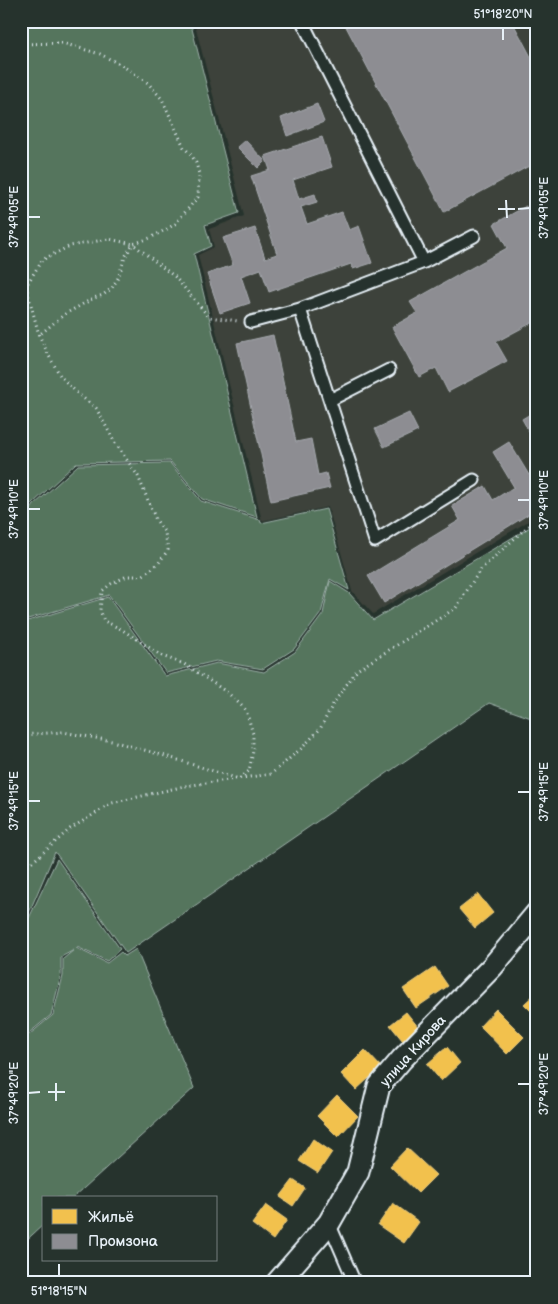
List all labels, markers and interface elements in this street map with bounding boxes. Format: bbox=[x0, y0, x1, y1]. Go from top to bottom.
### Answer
text: 51°18'20"N bbox=[473, 7, 533, 22]
text: 37°49'05"E bbox=[537, 177, 552, 239]
text: 37°49'05"E bbox=[7, 186, 22, 248]
text: 37°49'10"E bbox=[537, 470, 552, 530]
text: 37°49'10"E bbox=[7, 479, 22, 539]
text: 37°49'15"E bbox=[537, 762, 552, 822]
text: 37°49'15"E bbox=[7, 771, 22, 831]
street label: улица Кирова bbox=[377, 1011, 450, 1090]
text: 37°49'20"E bbox=[537, 1053, 552, 1115]
text: 37°49'20"E bbox=[7, 1062, 22, 1124]
legend bbox=[42, 1196, 218, 1262]
text: Жильё bbox=[88, 1208, 134, 1227]
text: Промзона bbox=[88, 1232, 158, 1251]
text: 51°18'15"N bbox=[31, 1284, 87, 1299]

